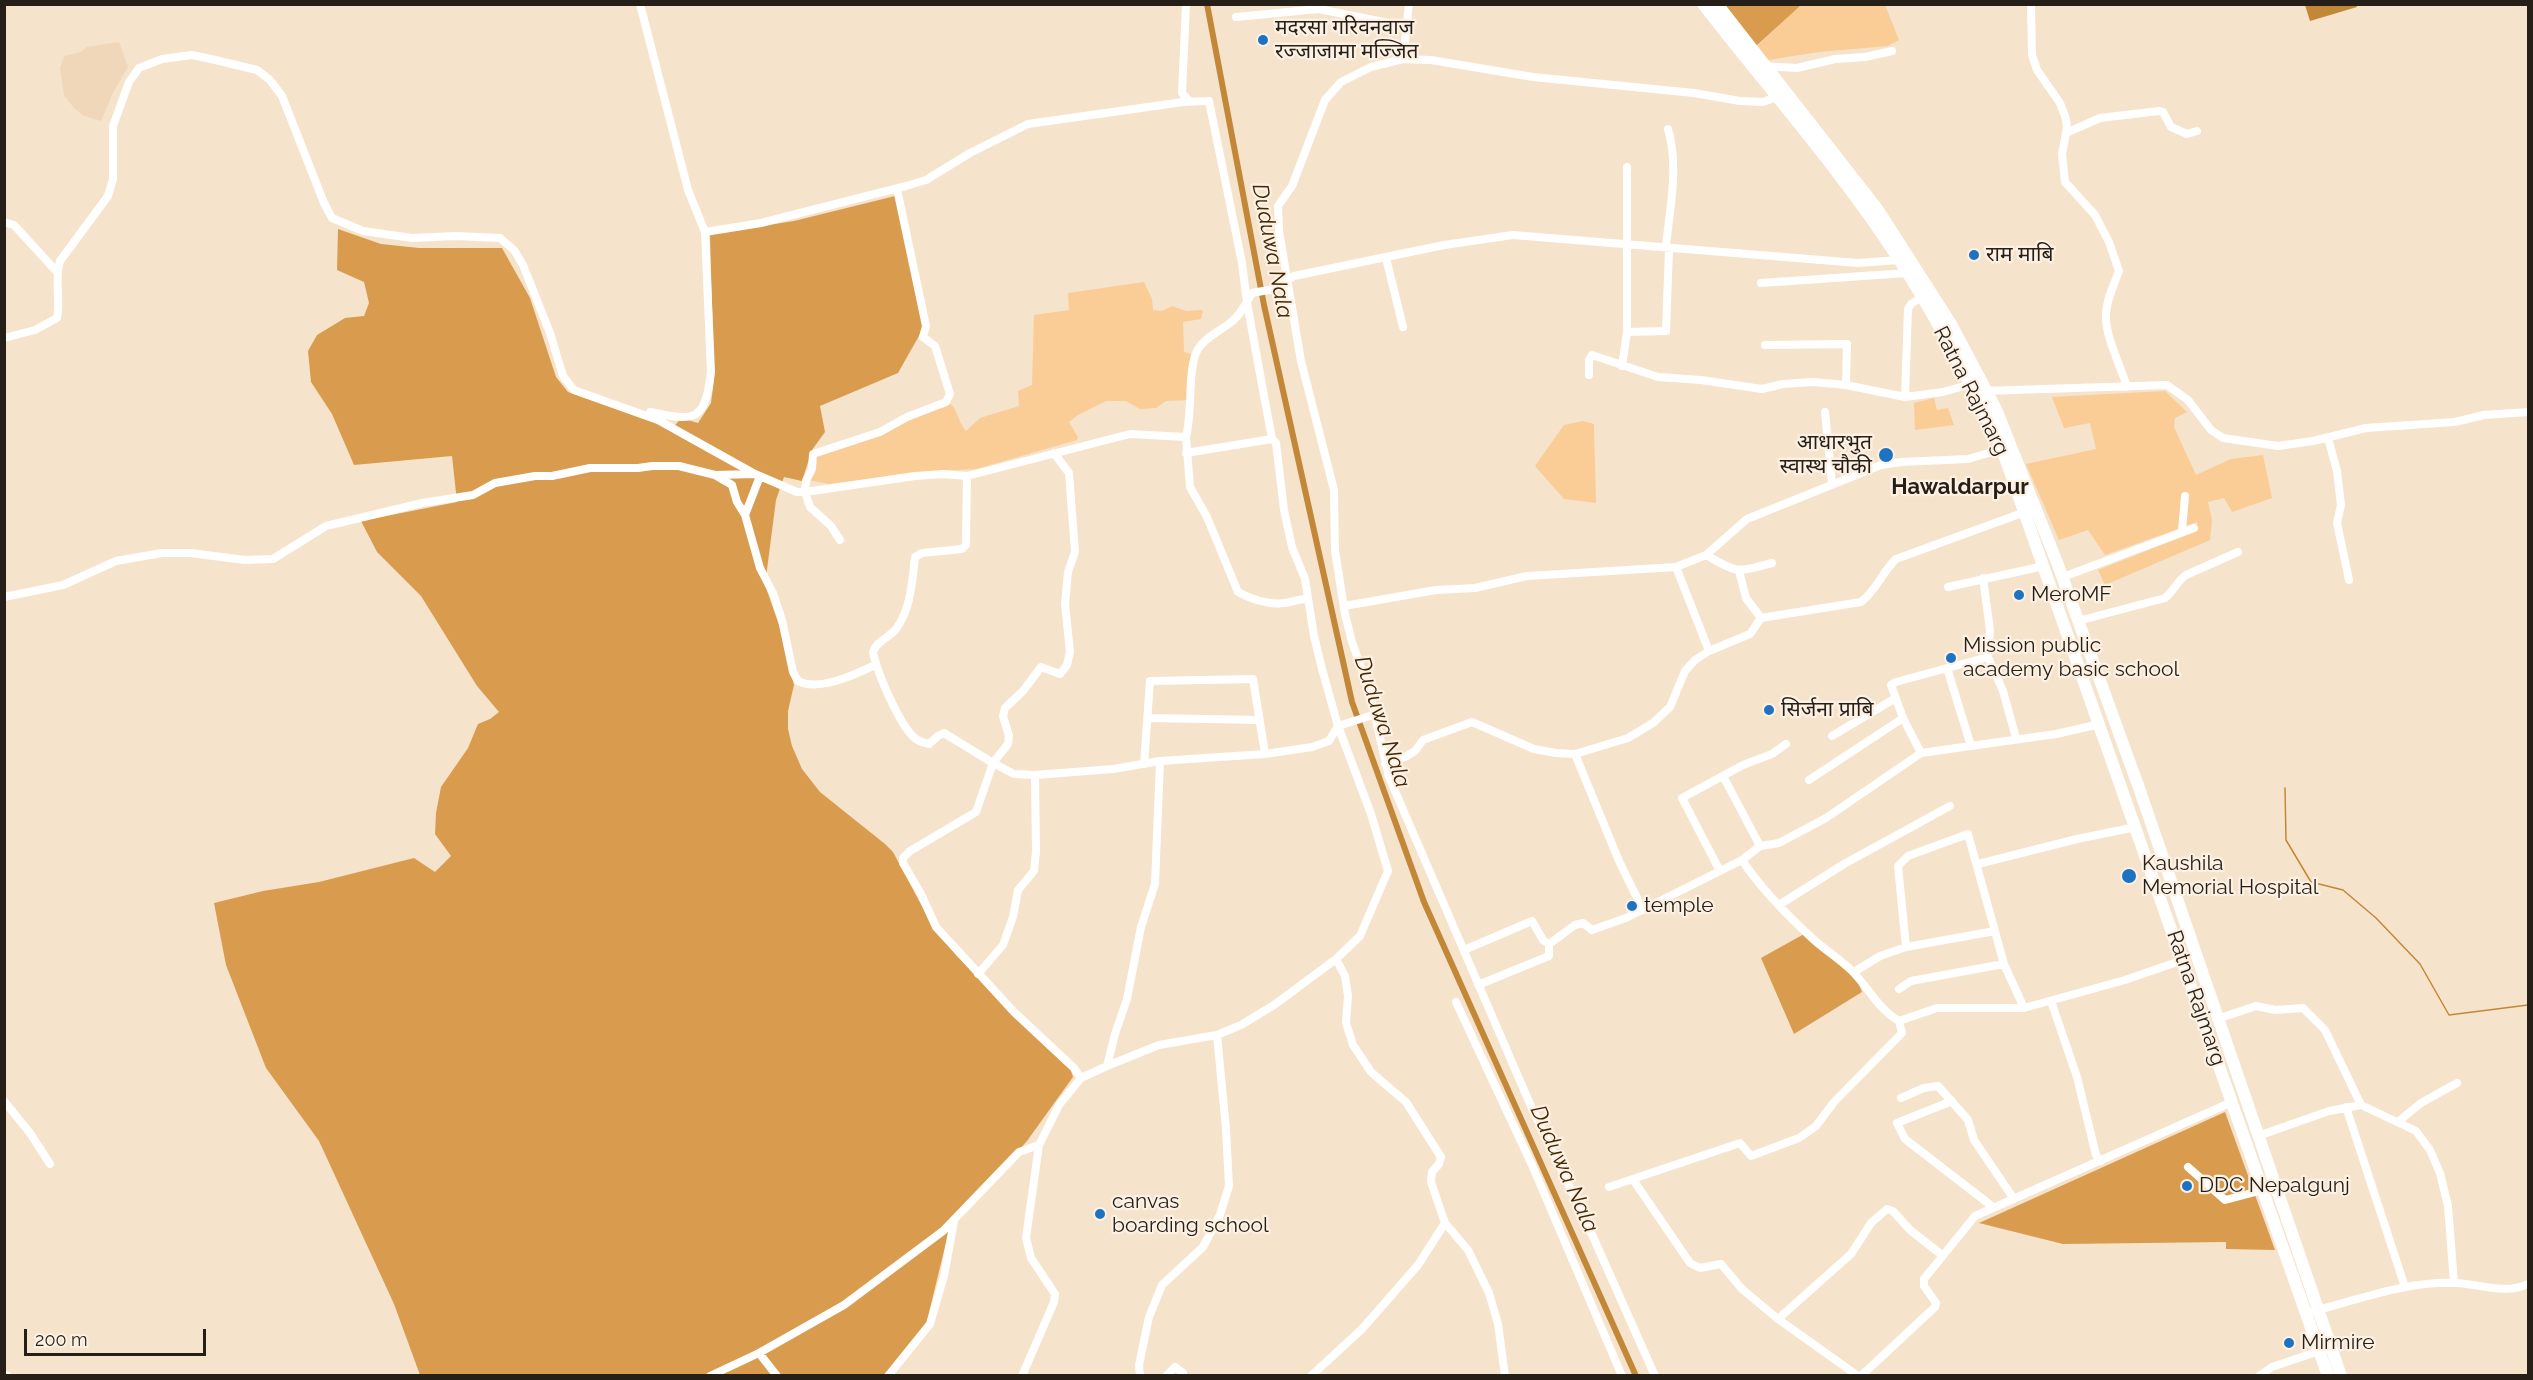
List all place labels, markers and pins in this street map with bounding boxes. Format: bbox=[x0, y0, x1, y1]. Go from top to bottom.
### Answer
place label: मदरसा गरिवनवाज रज्जाजामा मज्जित bbox=[1275, 15, 1419, 65]
marker: मदरसा गरिवनवाज रज्जाजामा मज्जित bbox=[1256, 33, 1270, 47]
place label: राम माबि bbox=[1986, 242, 2053, 268]
marker: राम माबि bbox=[1967, 248, 1981, 262]
place label: आधारभुत स्वास्थ चौकी bbox=[1780, 430, 1872, 480]
marker: आधारभुत स्वास्थ चौकी bbox=[1877, 446, 1895, 464]
place label: MeroMF bbox=[2031, 582, 2112, 608]
marker: MeroMF bbox=[2012, 588, 2026, 602]
place label: Mission public academy basic school bbox=[1963, 633, 2179, 683]
marker: Mission public academy basic school bbox=[1944, 651, 1958, 665]
place label: सिर्जना प्राबि bbox=[1781, 697, 1873, 723]
marker: सिर्जना प्राबि bbox=[1762, 703, 1776, 717]
place label: Kaushila Memorial Hospital bbox=[2142, 851, 2319, 901]
marker: Kaushila Memorial Hospital bbox=[2120, 867, 2138, 885]
place label: temple bbox=[1644, 893, 1713, 919]
marker: temple bbox=[1625, 899, 1639, 913]
place label: DDC Nepalgunj bbox=[2199, 1173, 2350, 1199]
marker: DDC Nepalgunj bbox=[2180, 1179, 2194, 1193]
place label: canvas boarding school bbox=[1112, 1189, 1269, 1239]
marker: canvas boarding school bbox=[1093, 1207, 1107, 1221]
place label: Mirmire bbox=[2301, 1330, 2375, 1356]
marker: Mirmire bbox=[2282, 1336, 2296, 1350]

